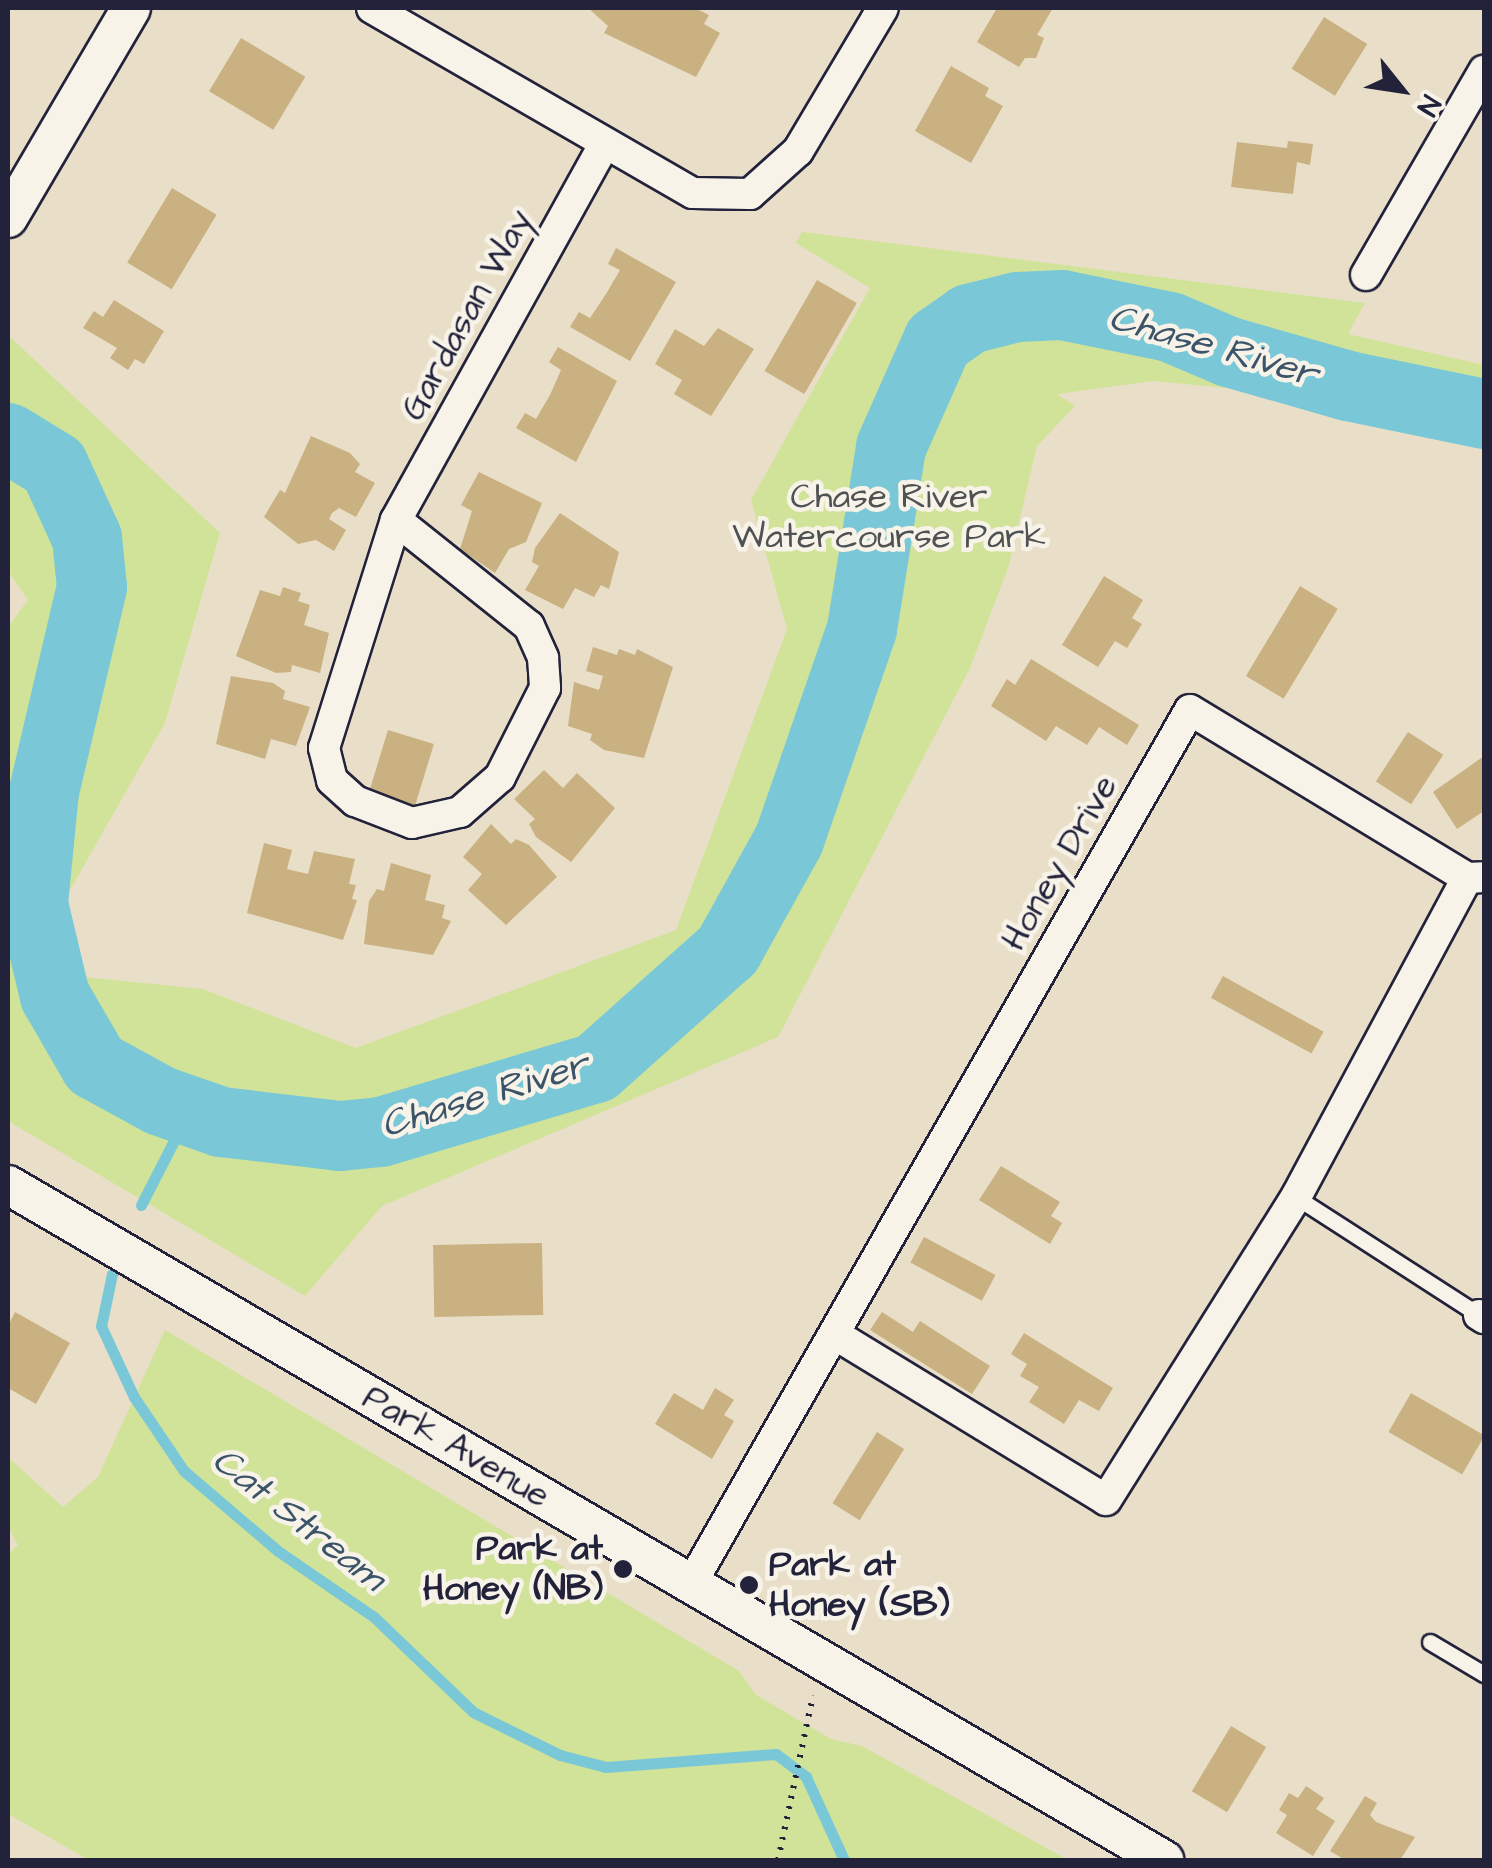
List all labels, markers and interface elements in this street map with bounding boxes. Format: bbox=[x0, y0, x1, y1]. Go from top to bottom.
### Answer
north arrow bbox=[1352, 40, 1452, 140]
text: N bbox=[1407, 88, 1450, 123]
street label: Gardasan Way bbox=[392, 203, 542, 427]
water label: Chase River bbox=[1104, 296, 1322, 398]
park label: Chase River Watercourse Park bbox=[732, 476, 1046, 558]
street label: Honey Drive bbox=[993, 768, 1127, 958]
water label: Chase River bbox=[376, 1043, 594, 1149]
street label: Park Avenue bbox=[355, 1377, 557, 1517]
water label: Cat Stream bbox=[202, 1438, 394, 1602]
place label: Park at Honey (NB) bbox=[423, 1528, 603, 1610]
place label: Park at Honey (SB) bbox=[769, 1544, 950, 1626]
marker: Park at Honey (NB) bbox=[612, 1558, 634, 1580]
marker: Park at Honey (SB) bbox=[738, 1574, 760, 1596]

